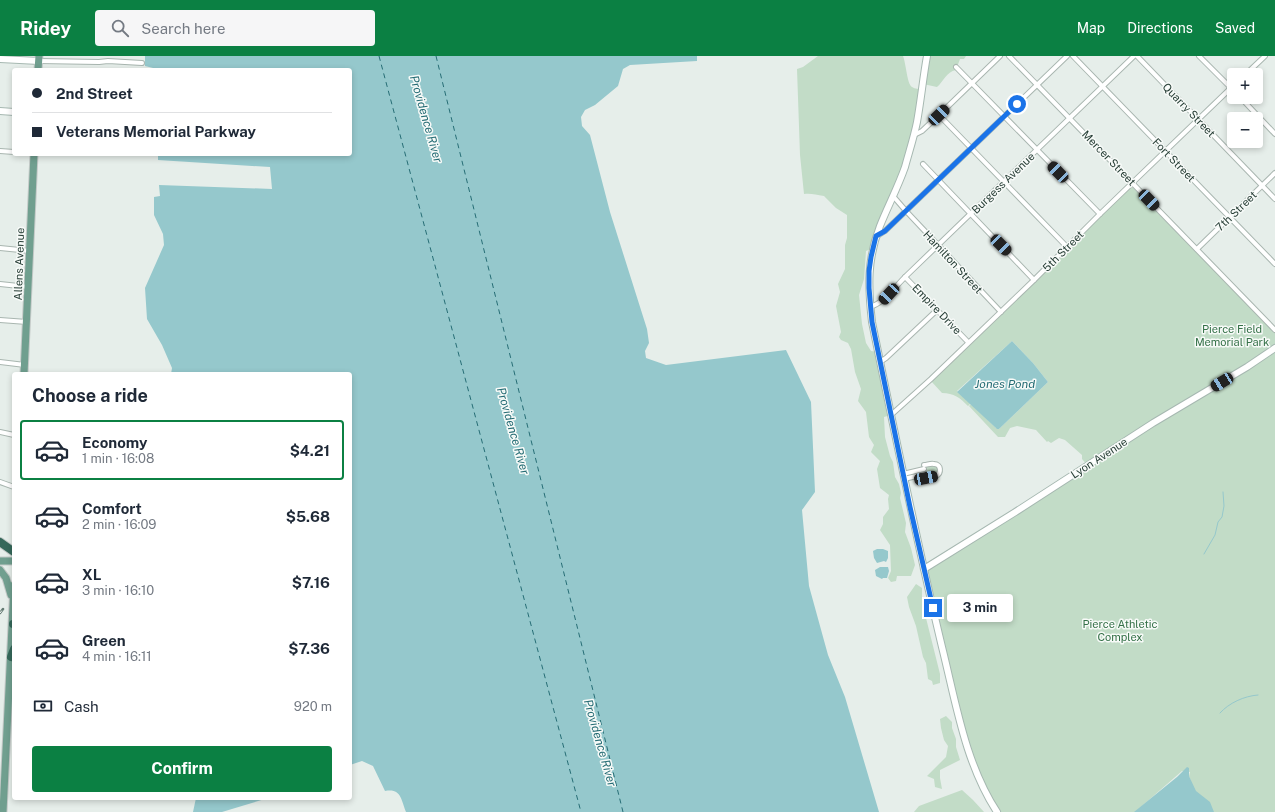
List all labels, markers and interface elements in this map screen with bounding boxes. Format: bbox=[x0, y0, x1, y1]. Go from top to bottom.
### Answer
search box bbox=[95, 10, 375, 46]
text: Ridey bbox=[20, 17, 71, 39]
icon: search bbox=[109, 17, 131, 39]
text: Search here bbox=[141, 20, 225, 37]
text: Map bbox=[1077, 20, 1105, 36]
text: Directions bbox=[1127, 20, 1193, 36]
text: Saved bbox=[1215, 20, 1255, 36]
map controls bbox=[1227, 68, 1263, 148]
button: + bbox=[1227, 68, 1263, 104]
water label: Providence River bbox=[407, 74, 445, 165]
street label: Quarry Street bbox=[1160, 81, 1218, 139]
text: 2nd Street bbox=[56, 85, 133, 102]
route start bbox=[1008, 95, 1026, 113]
car bbox=[926, 102, 952, 128]
button: − bbox=[1227, 112, 1263, 148]
text: Veterans Memorial Parkway bbox=[56, 123, 256, 140]
street label: Mercer Street bbox=[1080, 128, 1138, 188]
street label: Fort Street bbox=[1150, 136, 1198, 184]
street label: Burgess Avenue bbox=[969, 150, 1037, 216]
car bbox=[1045, 159, 1071, 185]
car bbox=[1136, 187, 1162, 213]
street label: 7th Street bbox=[1213, 189, 1259, 233]
street label: Allens Avenue bbox=[12, 228, 26, 300]
street label: Hamilton Street bbox=[921, 228, 985, 296]
street label: 5th Street bbox=[1040, 228, 1086, 274]
car bbox=[988, 232, 1014, 258]
car bbox=[876, 281, 902, 307]
street label: Empire Drive bbox=[910, 281, 964, 337]
park label: Pierce Field Memorial Park bbox=[1195, 323, 1269, 348]
car bbox=[1209, 371, 1235, 393]
water label: Jones Pond bbox=[975, 377, 1035, 391]
text: Choose a ride bbox=[32, 385, 148, 406]
water label: Providence River bbox=[494, 386, 532, 477]
icon: car bbox=[34, 432, 70, 468]
text: Economy bbox=[82, 434, 147, 451]
street label: Lyon Avenue bbox=[1069, 435, 1129, 481]
text: $4.21 bbox=[290, 442, 330, 459]
text: 1 min · 16:08 bbox=[82, 451, 154, 466]
car bbox=[913, 470, 939, 486]
icon: car bbox=[34, 498, 70, 534]
text: Comfort bbox=[82, 500, 142, 517]
text: $5.68 bbox=[286, 508, 330, 525]
text: 2 min · 16:09 bbox=[82, 517, 156, 532]
icon: car bbox=[34, 564, 70, 600]
text: XL bbox=[82, 566, 101, 583]
text: $7.16 bbox=[292, 574, 330, 591]
text: 3 min · 16:10 bbox=[82, 583, 154, 598]
callout: 3 min bbox=[947, 594, 1013, 622]
route end bbox=[924, 599, 942, 617]
text: 3 min bbox=[963, 600, 997, 615]
park label: Pierce Athletic Complex bbox=[1083, 618, 1157, 643]
icon: car bbox=[34, 630, 70, 666]
text: Green bbox=[82, 632, 126, 649]
text: $7.36 bbox=[288, 640, 330, 657]
text: 4 min · 16:11 bbox=[82, 649, 152, 664]
icon: cash bbox=[32, 695, 54, 717]
text: Cash bbox=[64, 698, 99, 715]
water label: Providence River bbox=[581, 698, 619, 789]
text: 920 m bbox=[294, 699, 332, 714]
button: Confirm bbox=[32, 746, 332, 792]

